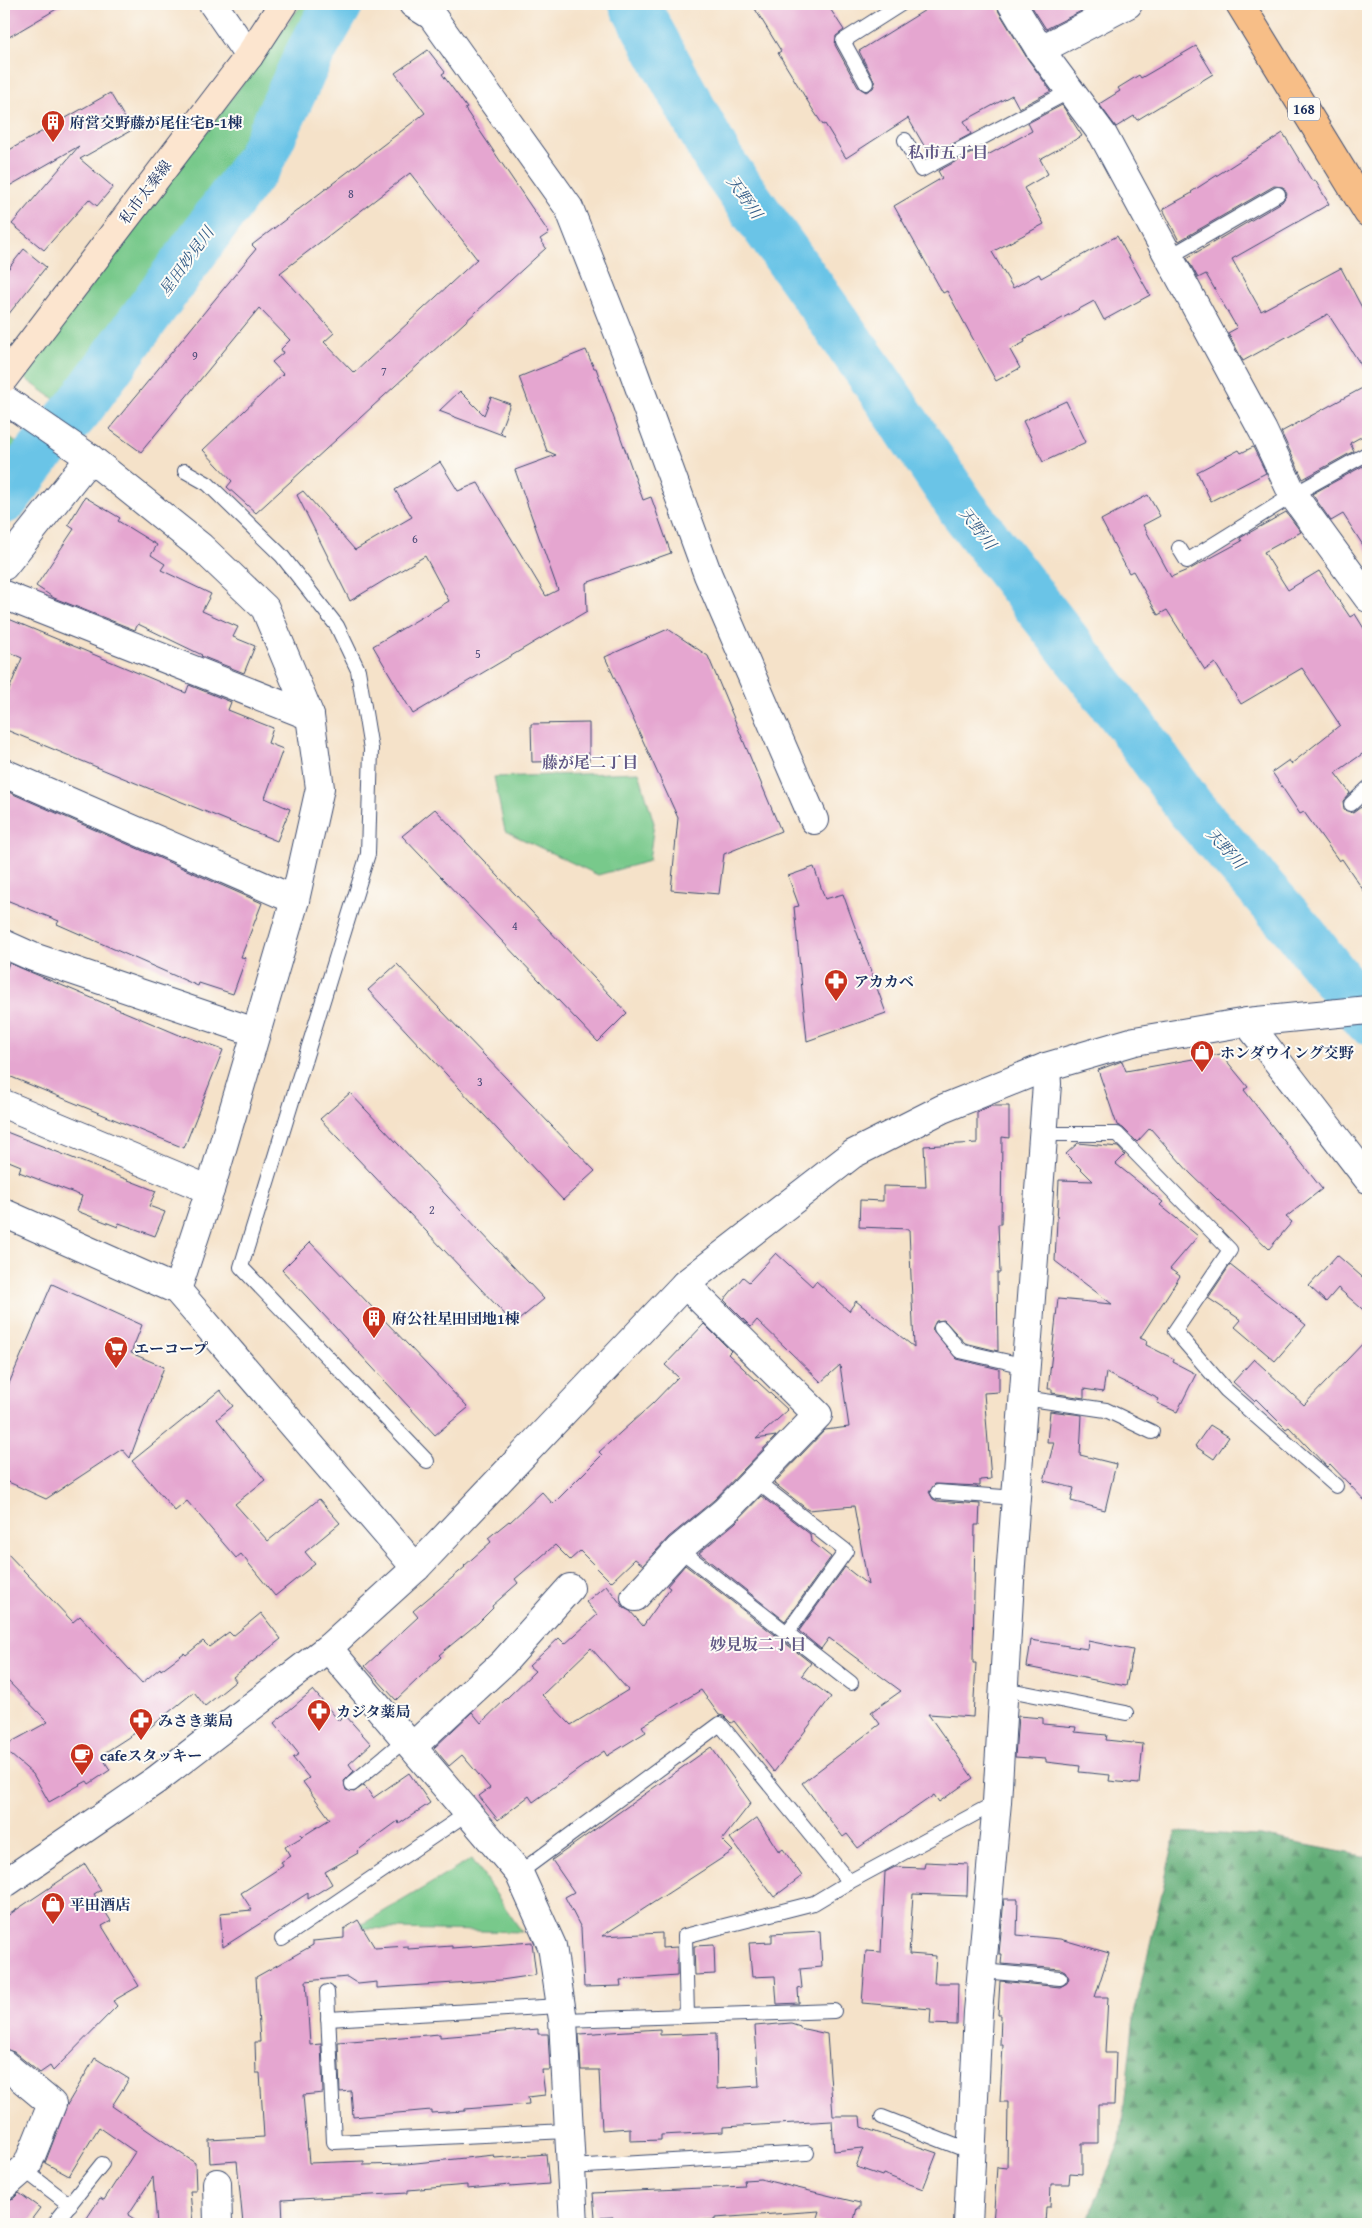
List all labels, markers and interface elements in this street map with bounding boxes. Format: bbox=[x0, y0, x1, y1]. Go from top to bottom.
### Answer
road number: 168 bbox=[1288, 98, 1320, 120]
building icon: 府営交野藤が尾住宅B-1棟 bbox=[40, 109, 66, 143]
place label: 府営交野藤が尾住宅B-1棟 bbox=[70, 112, 242, 133]
district label: 私市五丁目 bbox=[908, 140, 988, 164]
street label: 私市太秦線 bbox=[114, 156, 176, 228]
water label: 天野川 bbox=[721, 170, 770, 225]
house number: 8 bbox=[348, 185, 354, 202]
water label: 星田妙見川 bbox=[153, 220, 220, 300]
house number: 9 bbox=[192, 347, 198, 364]
house number: 7 bbox=[381, 363, 387, 380]
water label: 天野川 bbox=[954, 502, 1003, 556]
house number: 6 bbox=[412, 530, 418, 547]
house number: 5 bbox=[475, 645, 481, 662]
district label: 藤が尾二丁目 bbox=[542, 750, 638, 774]
water label: 天野川 bbox=[1201, 822, 1252, 875]
house number: 4 bbox=[512, 917, 518, 934]
pharmacy icon: アカカベ bbox=[823, 968, 849, 1002]
place label: アカカベ bbox=[854, 971, 914, 992]
shop icon: ホンダウイング交野 bbox=[1189, 1039, 1215, 1073]
place label: ホンダウイング交野 bbox=[1220, 1042, 1355, 1063]
house number: 3 bbox=[477, 1073, 483, 1090]
house number: 2 bbox=[429, 1201, 435, 1218]
building icon: 府公社星田団地1棟 bbox=[361, 1305, 387, 1339]
place label: 府公社星田団地1棟 bbox=[392, 1308, 520, 1329]
supermarket icon: エーコープ bbox=[103, 1335, 129, 1369]
place label: エーコープ bbox=[134, 1338, 208, 1359]
district label: 妙見坂二丁目 bbox=[710, 1632, 806, 1656]
pharmacy icon: カジタ薬局 bbox=[306, 1698, 332, 1732]
place label: カジタ薬局 bbox=[336, 1701, 410, 1722]
pharmacy icon: みさき薬局 bbox=[128, 1707, 154, 1741]
place label: みさき薬局 bbox=[158, 1710, 233, 1731]
cafe icon: cafeスタッキー bbox=[69, 1742, 95, 1776]
place label: cafeスタッキー bbox=[100, 1745, 202, 1766]
shop icon: 平田酒店 bbox=[40, 1891, 66, 1925]
place label: 平田酒店 bbox=[70, 1894, 130, 1915]

